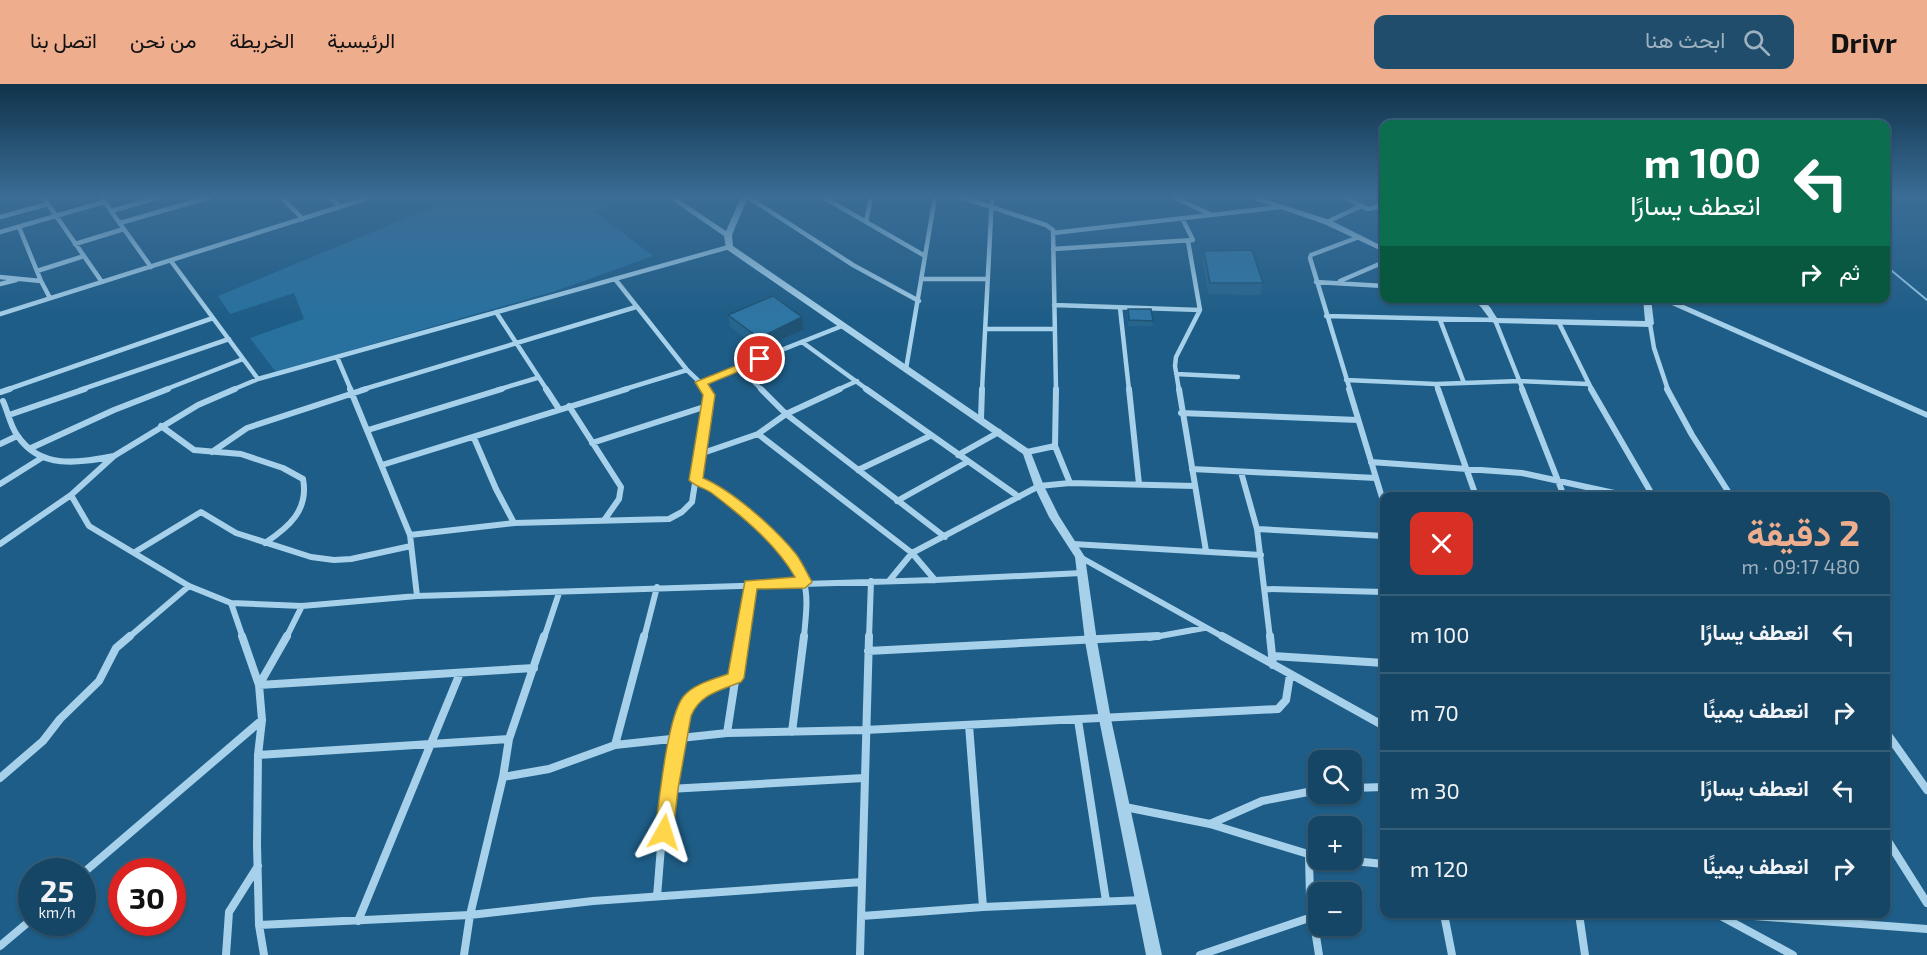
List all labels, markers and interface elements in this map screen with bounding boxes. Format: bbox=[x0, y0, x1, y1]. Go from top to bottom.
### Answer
search box bbox=[1374, 15, 1794, 69]
text: Drivr bbox=[1830, 25, 1897, 59]
text: ابحث هنا bbox=[1645, 26, 1725, 52]
icon: search bbox=[1740, 26, 1773, 59]
text: اتصل بنا bbox=[30, 27, 97, 52]
text: من نحن bbox=[130, 27, 196, 52]
text: الخريطة bbox=[229, 27, 294, 52]
text: الرئيسية bbox=[327, 27, 395, 52]
text: 100 m bbox=[1644, 136, 1761, 186]
icon: left bbox=[1782, 144, 1860, 222]
text: انعطف يسارًا bbox=[1630, 188, 1761, 220]
icon: right bbox=[1794, 258, 1827, 291]
text: ثم bbox=[1839, 258, 1860, 284]
pin bbox=[734, 333, 785, 384]
icon: arrive bbox=[743, 342, 776, 375]
text: 2 دقيقة bbox=[1746, 510, 1860, 553]
button: close bbox=[1410, 512, 1473, 575]
text: 480 m · 09:17 bbox=[1741, 554, 1860, 578]
text: انعطف يسارًا bbox=[1700, 618, 1809, 644]
icon: left bbox=[1827, 618, 1860, 651]
text: 100 m bbox=[1410, 621, 1469, 647]
text: انعطف يمينًا bbox=[1703, 696, 1809, 722]
icon: right bbox=[1827, 696, 1860, 729]
text: 70 m bbox=[1410, 699, 1459, 725]
map controls bbox=[1308, 750, 1362, 936]
button: search bbox=[1308, 750, 1362, 804]
text: انعطف يسارًا bbox=[1700, 774, 1809, 800]
icon: left bbox=[1827, 774, 1860, 807]
text: 30 m bbox=[1410, 777, 1460, 803]
position arrow bbox=[632, 800, 696, 864]
button: + bbox=[1308, 816, 1362, 870]
text: انعطف يمينًا bbox=[1703, 852, 1809, 878]
icon: right bbox=[1827, 852, 1860, 885]
text: 120 m bbox=[1410, 855, 1469, 881]
speed limit sign: 30 bbox=[108, 858, 186, 936]
text: 25 bbox=[40, 872, 74, 908]
button: − bbox=[1308, 882, 1362, 936]
text: km/h bbox=[38, 903, 76, 921]

